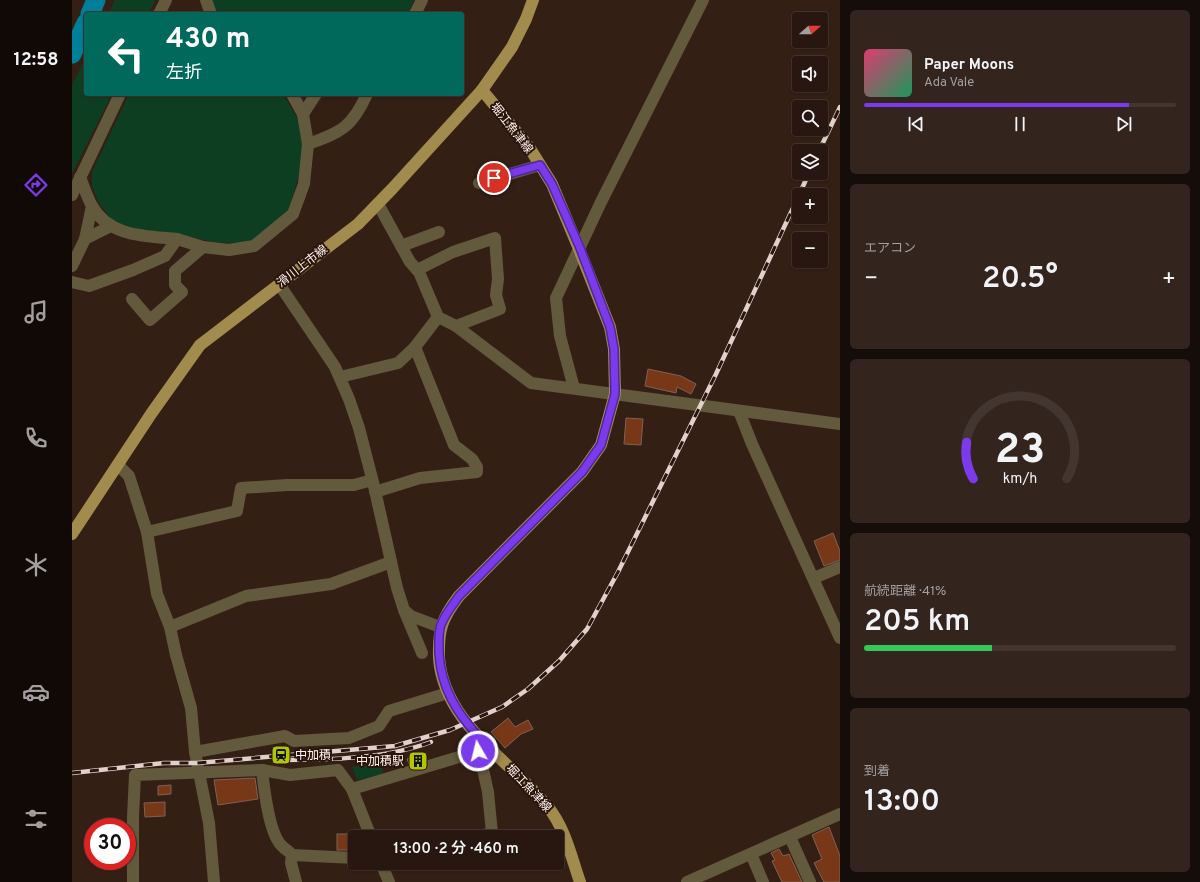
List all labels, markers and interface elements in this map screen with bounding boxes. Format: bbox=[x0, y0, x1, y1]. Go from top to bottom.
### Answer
north arrow bbox=[792, 12, 828, 48]
map controls bbox=[792, 12, 828, 268]
text: 430 m bbox=[166, 22, 250, 58]
icon: left bbox=[100, 28, 152, 80]
text: 12:58 bbox=[14, 49, 58, 72]
button: sound bbox=[792, 56, 828, 92]
text: Paper Moons bbox=[924, 56, 1014, 75]
text: 左折 bbox=[166, 62, 202, 85]
text: Ada Vale bbox=[924, 75, 974, 91]
street label: 堀江魚津線 bbox=[486, 100, 536, 157]
button: search bbox=[792, 100, 828, 136]
icon: previous bbox=[905, 113, 927, 135]
icon: pause bbox=[1009, 113, 1031, 135]
icon: next bbox=[1113, 113, 1135, 135]
button: layers bbox=[792, 144, 828, 180]
pin bbox=[477, 161, 511, 195]
icon: arrive bbox=[483, 167, 505, 189]
icon: directions bbox=[22, 171, 50, 199]
button: + bbox=[792, 188, 828, 224]
button: − bbox=[792, 232, 828, 268]
text: エアコン bbox=[864, 241, 916, 257]
street label: 滑川上市線 bbox=[274, 242, 331, 292]
text: 20.5° bbox=[982, 261, 1058, 298]
text: − bbox=[864, 266, 878, 293]
text: + bbox=[1162, 266, 1176, 293]
icon: music bbox=[22, 298, 50, 326]
icon: phone bbox=[22, 424, 50, 452]
text: 23 bbox=[995, 425, 1045, 478]
text: km/h bbox=[1003, 470, 1037, 488]
icon: climate bbox=[22, 551, 50, 579]
text: 航続距離 · 41% bbox=[864, 584, 946, 600]
text: 205 km bbox=[864, 604, 970, 641]
icon: car bbox=[22, 678, 50, 706]
position arrow bbox=[457, 730, 499, 772]
station icon: 中加積 bbox=[270, 744, 292, 766]
place label: 中加積 bbox=[295, 748, 331, 764]
building icon: 中加積駅 bbox=[407, 750, 429, 772]
place label: 中加積駅 bbox=[356, 754, 404, 770]
street label: 堀江魚津線 bbox=[502, 761, 555, 816]
text: 到着 bbox=[864, 764, 890, 780]
text: 13:00 bbox=[864, 784, 940, 821]
icon: filters bbox=[22, 805, 50, 833]
speed limit sign: 30 bbox=[84, 818, 136, 870]
text: 13:00 · 2 分 · 460 m bbox=[393, 840, 519, 859]

